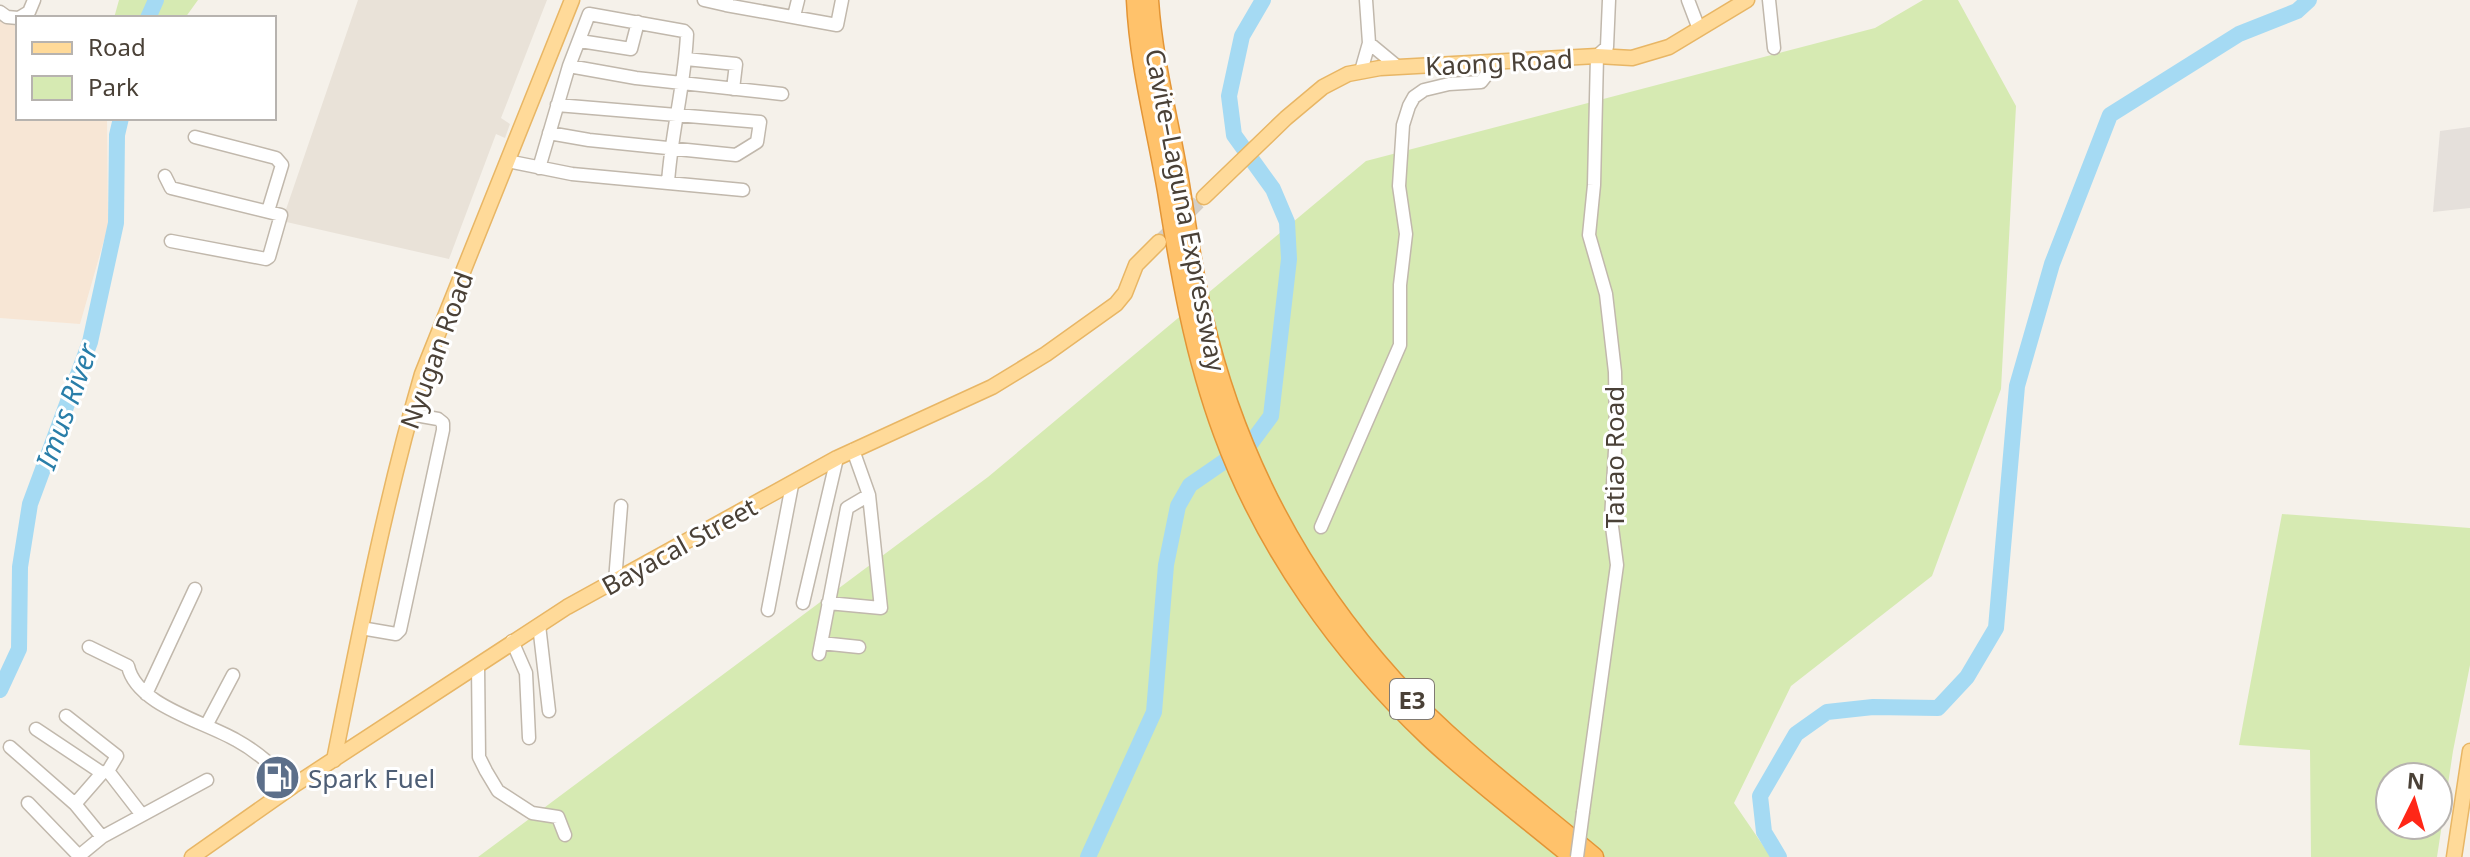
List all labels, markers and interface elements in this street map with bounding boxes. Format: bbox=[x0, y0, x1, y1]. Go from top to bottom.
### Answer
legend bbox=[16, 16, 276, 120]
text: Road bbox=[88, 30, 146, 63]
street label: Kaong Road bbox=[1424, 40, 1574, 84]
street label: Cavite–Laguna Expressway bbox=[1137, 46, 1235, 375]
text: Park bbox=[88, 70, 139, 103]
street label: Nyugan Road bbox=[391, 266, 481, 434]
water label: Imus River bbox=[25, 336, 107, 475]
street label: Tatiao Road bbox=[1596, 386, 1632, 528]
street label: Bayacal Street bbox=[595, 488, 763, 604]
road number: E3 bbox=[1390, 679, 1434, 719]
fuel station icon: Spark Fuel bbox=[253, 754, 301, 802]
place label: Spark Fuel bbox=[308, 760, 435, 796]
north arrow bbox=[2374, 761, 2454, 841]
text: N bbox=[2406, 764, 2426, 796]

